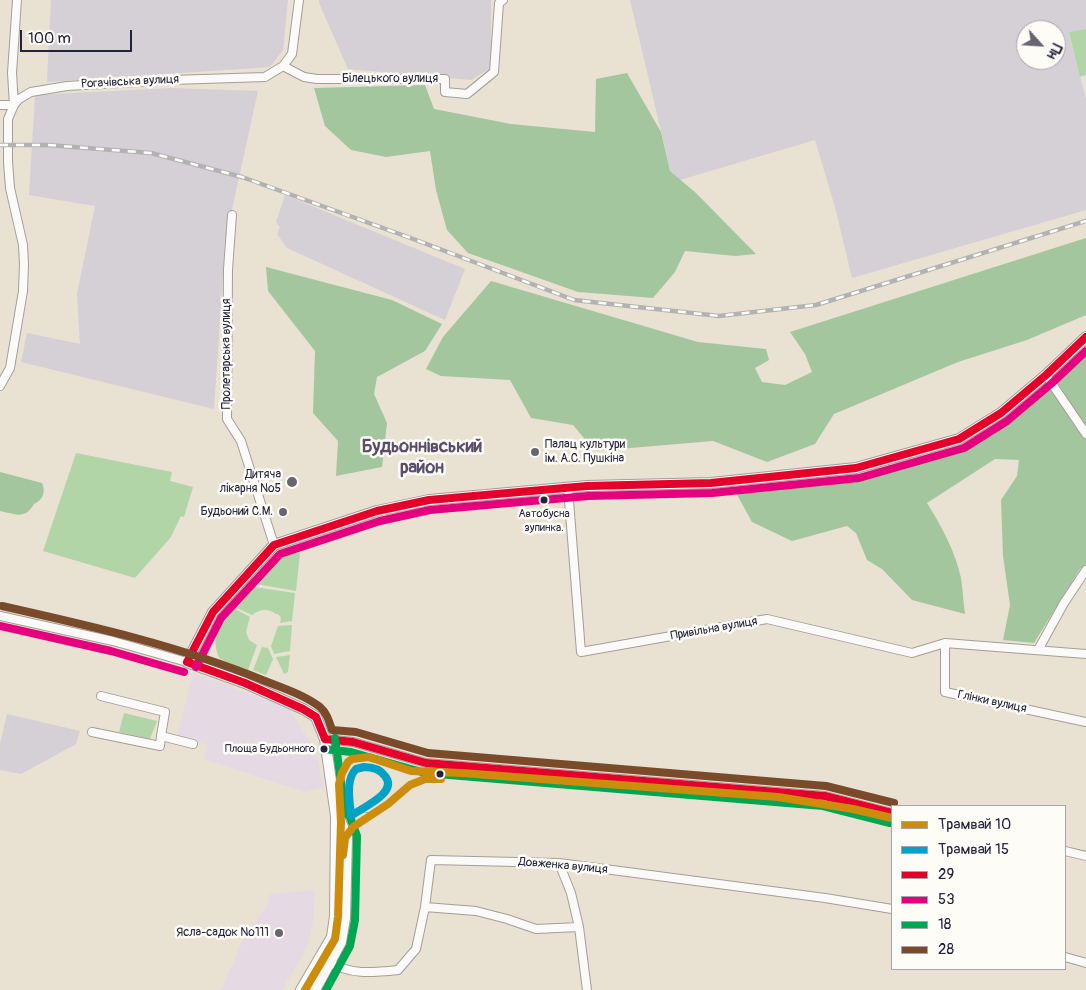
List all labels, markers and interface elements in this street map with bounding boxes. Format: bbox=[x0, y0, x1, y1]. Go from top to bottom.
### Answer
scale bar bbox=[22, 20, 135, 52]
north arrow bbox=[1016, 20, 1066, 70]
text: 100 m bbox=[28, 29, 71, 48]
text: Пн bbox=[1043, 41, 1065, 62]
street label: Рогачівська вулиця bbox=[81, 72, 179, 92]
street label: Білецького вулиця bbox=[342, 72, 438, 86]
street label: Пролетарська вулиця bbox=[220, 299, 234, 409]
district label: Будьоннівський район bbox=[362, 436, 482, 478]
place label: Палац культури ім. А.С. Пушкіна bbox=[545, 438, 625, 466]
marker: Палац культури ім. А.С. Пушкіна bbox=[529, 446, 541, 458]
place label: Дитяча лікарня №5 bbox=[220, 468, 281, 496]
marker: Дитяча лікарня №5 bbox=[285, 475, 299, 489]
marker: Автобусна зупинка. bbox=[539, 495, 549, 505]
place label: Будьоний С.М. bbox=[201, 505, 273, 519]
marker: Будьоний С.М. bbox=[277, 506, 289, 518]
place label: Автобусна зупинка. bbox=[518, 507, 570, 533]
street label: Привільна вулиця bbox=[669, 614, 759, 644]
street label: Глінки вулиця bbox=[956, 688, 1028, 716]
place label: Площа Будьонного bbox=[225, 742, 315, 756]
marker: Площа Будьонного bbox=[319, 744, 329, 754]
unlabelled marker bbox=[435, 769, 445, 779]
legend bbox=[891, 805, 1066, 970]
text: Трамвай 10 bbox=[938, 815, 1011, 834]
text: Трамвай 15 bbox=[938, 840, 1009, 859]
street label: Довженка вулиця bbox=[518, 855, 608, 877]
text: 29 bbox=[938, 865, 954, 884]
text: 53 bbox=[938, 890, 955, 909]
text: 18 bbox=[938, 915, 951, 934]
place label: Ясла-садок №111 bbox=[176, 926, 269, 940]
marker: Ясла-садок №111 bbox=[273, 927, 285, 939]
text: 28 bbox=[938, 940, 954, 959]

